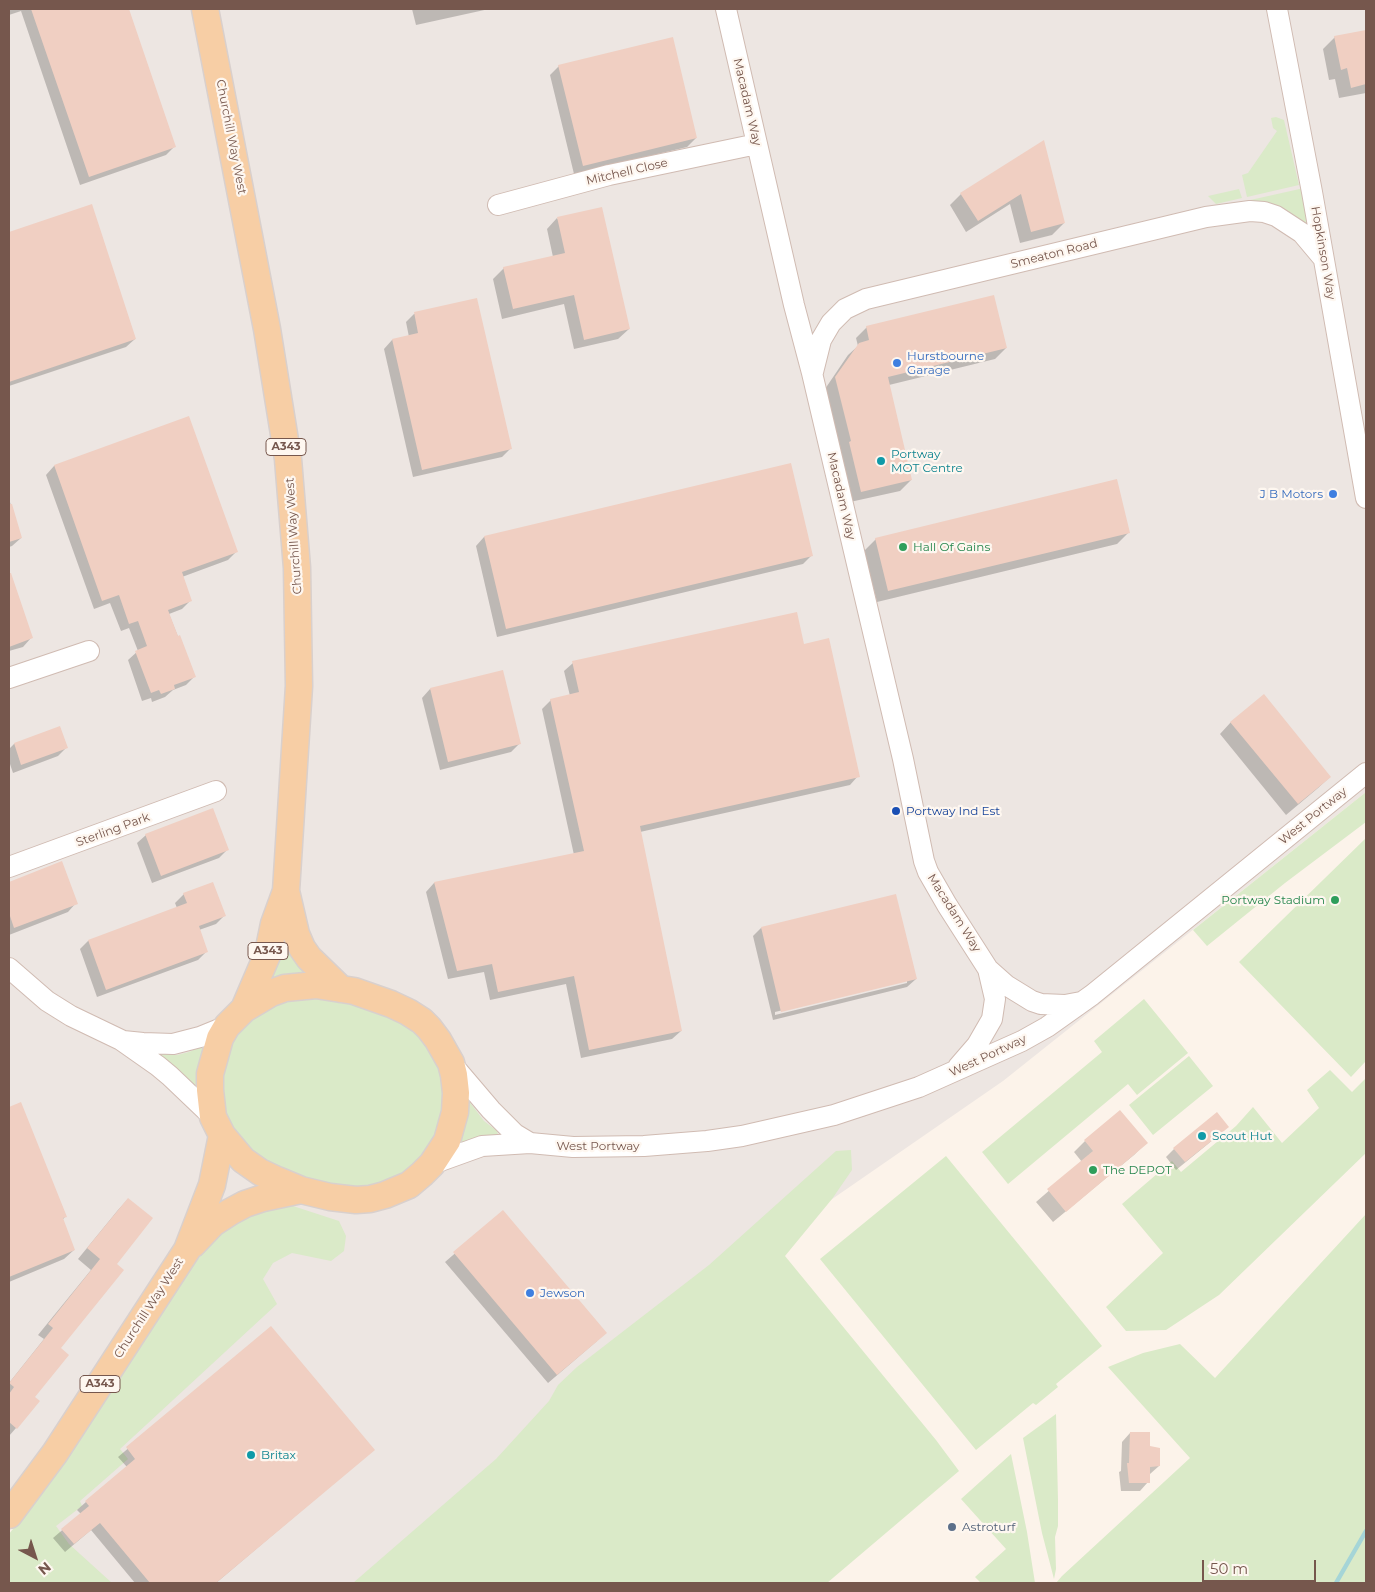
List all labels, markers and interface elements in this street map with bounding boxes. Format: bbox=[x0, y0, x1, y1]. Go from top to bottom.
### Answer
street label: Macadam Way bbox=[730, 57, 764, 147]
street label: Churchill Way West bbox=[213, 78, 249, 196]
street label: Mitchell Close bbox=[585, 156, 669, 188]
street label: Hopkinson Way bbox=[1308, 205, 1338, 301]
street label: Smeaton Road bbox=[1009, 236, 1099, 272]
place label: Hurstbourne Garage bbox=[907, 349, 984, 377]
marker: Hurstbourne Garage bbox=[891, 357, 903, 369]
road number: A343 bbox=[266, 438, 306, 456]
place label: Portway MOT Centre bbox=[891, 447, 963, 475]
street label: Macadam Way bbox=[824, 451, 858, 541]
marker: Portway MOT Centre bbox=[875, 455, 887, 467]
street label: Churchill Way West bbox=[283, 477, 305, 595]
place label: J B Motors bbox=[1260, 487, 1323, 501]
marker: J B Motors bbox=[1327, 488, 1339, 500]
place label: Hall Of Gains bbox=[913, 540, 990, 554]
marker: Hall Of Gains bbox=[897, 541, 909, 553]
street label: West Portway bbox=[1276, 784, 1350, 848]
place label: Portway Ind Est bbox=[906, 804, 1000, 818]
marker: Portway Ind Est bbox=[890, 805, 902, 817]
street label: Sterling Park bbox=[74, 810, 152, 850]
street label: Macadam Way bbox=[924, 871, 984, 955]
place label: Portway Stadium bbox=[1221, 893, 1325, 907]
marker: Portway Stadium bbox=[1329, 894, 1341, 906]
road number: A343 bbox=[248, 942, 288, 959]
street label: West Portway bbox=[947, 1032, 1029, 1080]
place label: Scout Hut bbox=[1212, 1129, 1272, 1143]
marker: Scout Hut bbox=[1196, 1130, 1208, 1142]
street label: West Portway bbox=[556, 1139, 640, 1153]
place label: The DEPOT bbox=[1103, 1163, 1172, 1177]
marker: The DEPOT bbox=[1087, 1164, 1099, 1176]
street label: Churchill Way West bbox=[111, 1255, 187, 1361]
place label: Jewson bbox=[540, 1286, 585, 1300]
marker: Jewson bbox=[524, 1287, 536, 1299]
road number: A343 bbox=[80, 1376, 120, 1392]
place label: Britax bbox=[261, 1448, 296, 1462]
marker: Britax bbox=[245, 1449, 257, 1461]
place label: Astroturf bbox=[962, 1520, 1015, 1534]
marker: Astroturf bbox=[946, 1521, 958, 1533]
north arrow bbox=[10, 1532, 60, 1582]
scale bar bbox=[1205, 1550, 1319, 1582]
text: N bbox=[35, 1558, 55, 1579]
text: 50 m bbox=[1210, 1559, 1248, 1578]

